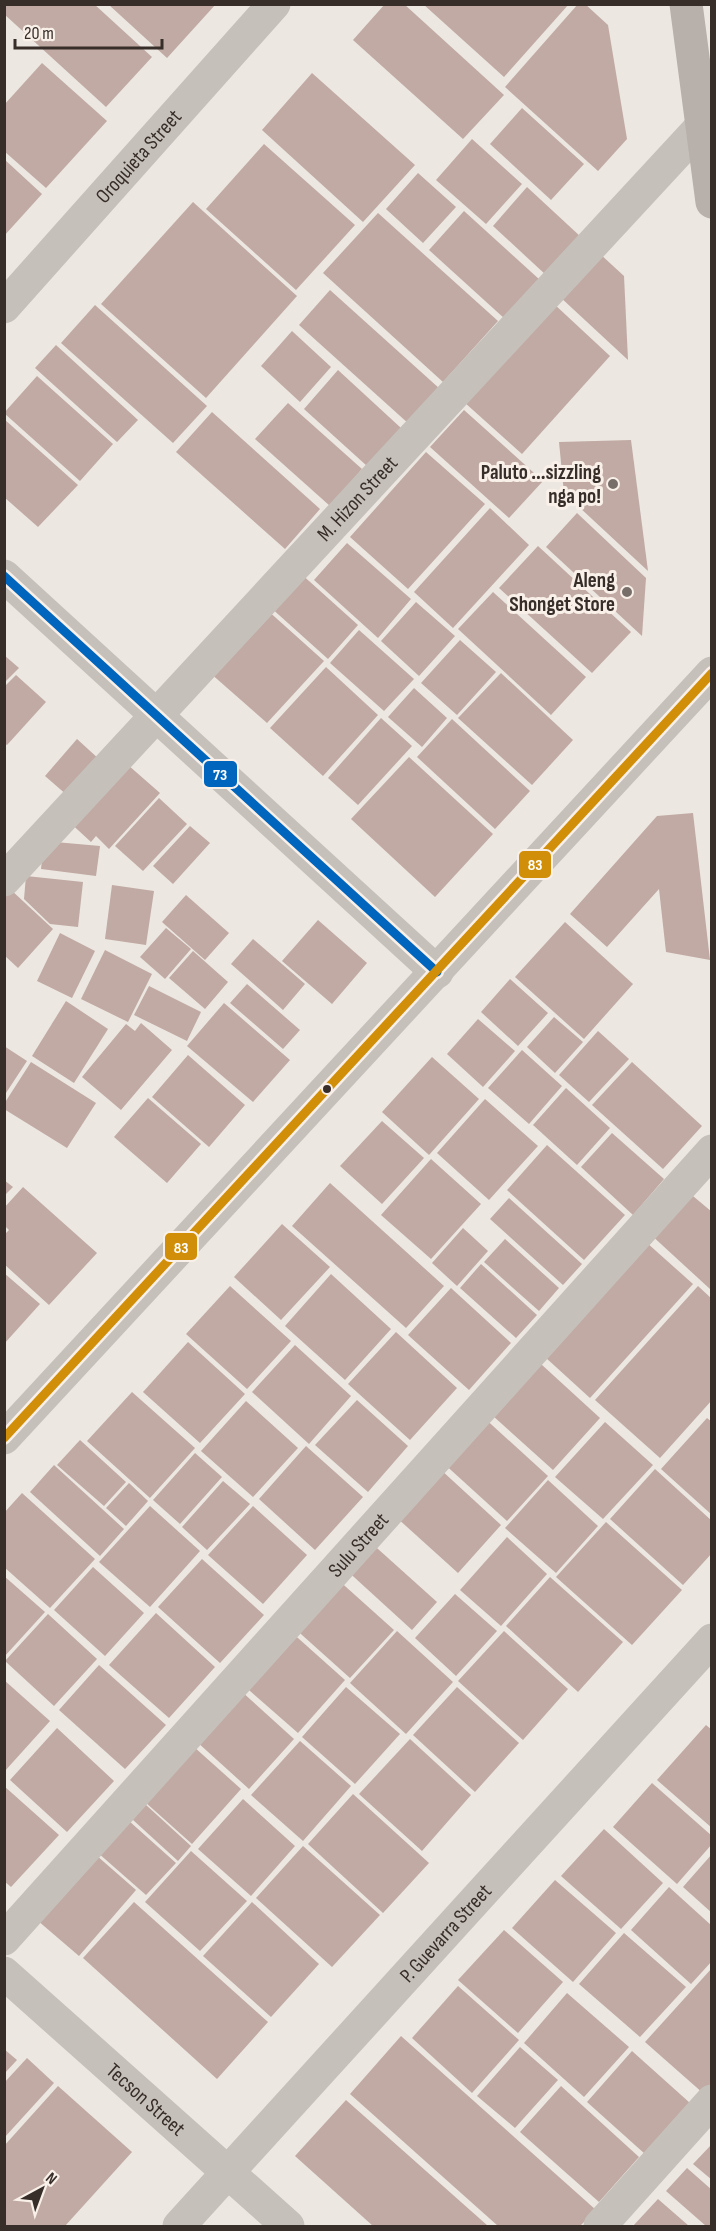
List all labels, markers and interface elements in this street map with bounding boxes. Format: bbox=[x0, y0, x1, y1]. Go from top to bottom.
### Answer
scale bar bbox=[15, 12, 162, 50]
text: 20 m bbox=[24, 23, 54, 44]
street label: Oroquieta Street bbox=[90, 104, 187, 208]
street label: M. Hizon Street bbox=[312, 451, 403, 546]
place label: Paluto ...sizzling nga po! bbox=[481, 460, 601, 509]
marker: Paluto ...sizzling nga po! bbox=[606, 477, 620, 491]
place label: Aleng Shonget Store bbox=[509, 568, 615, 617]
marker: Aleng Shonget Store bbox=[620, 585, 634, 599]
line badge: 73 bbox=[203, 760, 238, 788]
text: 73 bbox=[213, 766, 227, 785]
line badge: 83 bbox=[518, 850, 552, 879]
text: 83 bbox=[528, 856, 542, 875]
unlabelled marker bbox=[321, 1083, 333, 1095]
line badge: 83 bbox=[164, 1232, 198, 1261]
text: 83 bbox=[174, 1239, 188, 1258]
street label: Sulu Street bbox=[323, 1507, 394, 1582]
street label: P. Guevarra Street bbox=[394, 1879, 497, 1987]
street label: Tecson Street bbox=[101, 2058, 190, 2141]
north arrow bbox=[12, 2159, 72, 2219]
text: N bbox=[41, 2169, 60, 2189]

